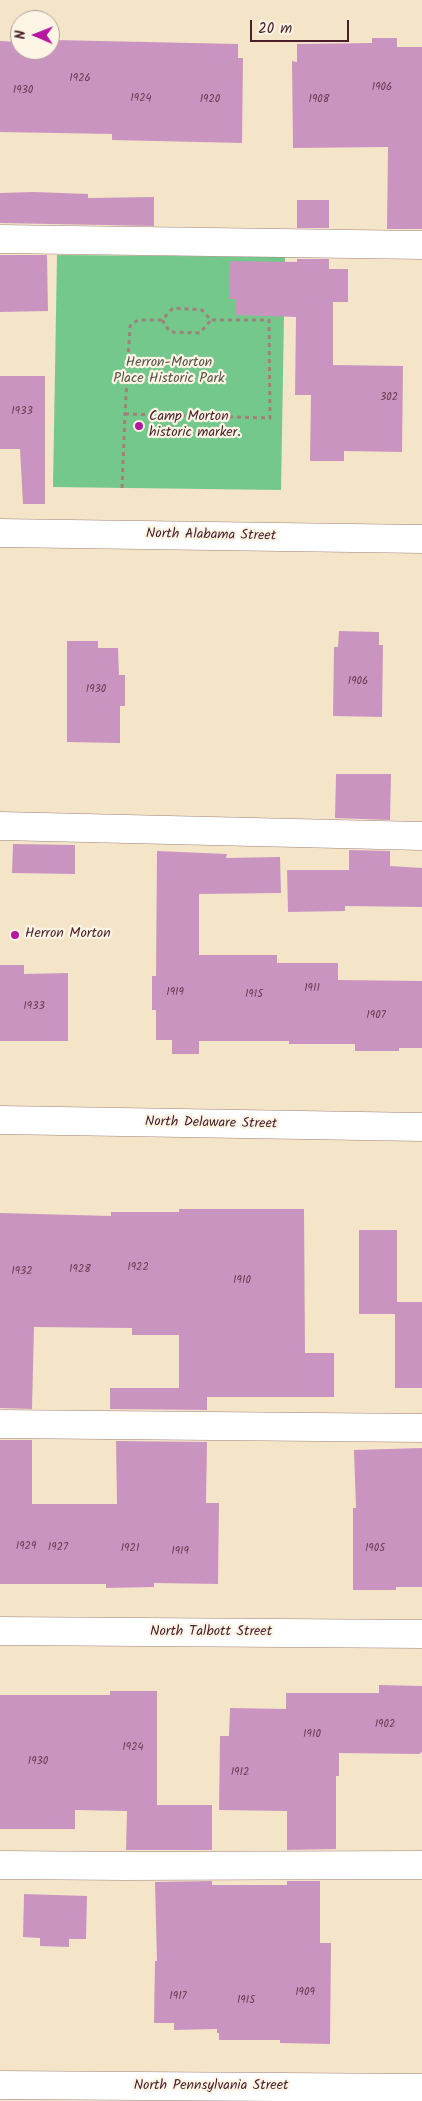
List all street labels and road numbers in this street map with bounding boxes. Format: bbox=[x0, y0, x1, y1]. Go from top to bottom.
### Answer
street label: North Alabama Street bbox=[146, 526, 276, 546]
street label: North Delaware Street bbox=[145, 1114, 277, 1134]
street label: North Talbott Street bbox=[150, 1625, 272, 1641]
street label: North Pennsylvania Street bbox=[134, 2079, 288, 2095]

